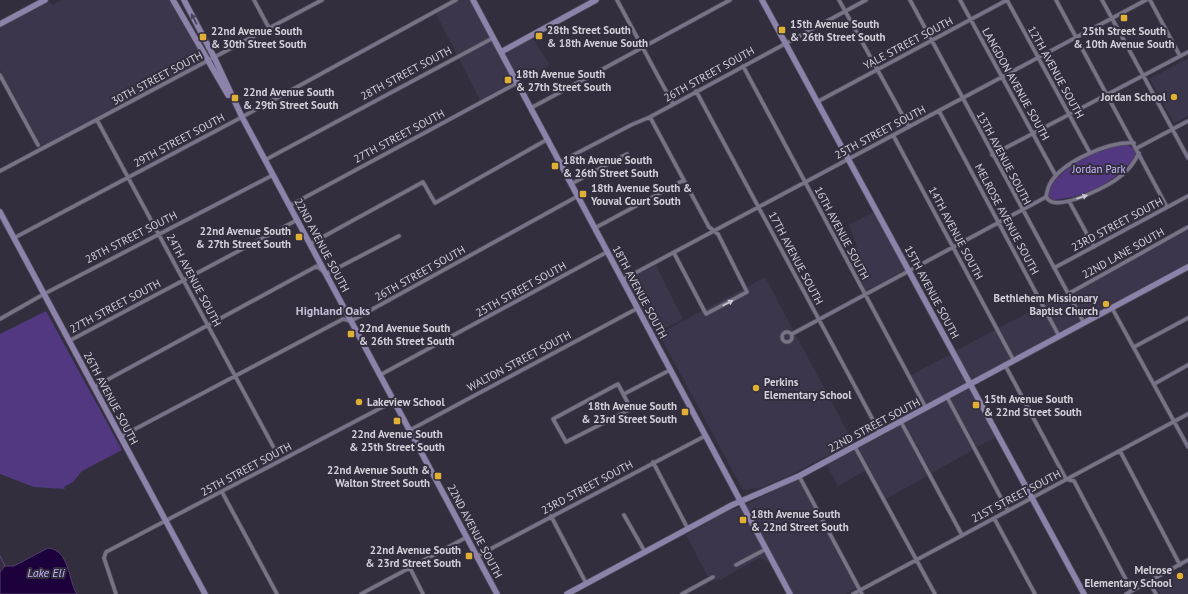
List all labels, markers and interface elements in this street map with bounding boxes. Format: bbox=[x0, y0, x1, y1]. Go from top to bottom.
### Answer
one-way arrow bbox=[191, 13, 197, 25]
marker: 25th Street South & 10th Avenue South bbox=[1119, 13, 1129, 23]
street label: YALE STREET SOUTH bbox=[861, 14, 955, 72]
place label: 15th Avenue South & 26th Street South bbox=[790, 17, 886, 44]
place label: 28th Street South & 18th Avenue South bbox=[547, 23, 648, 50]
street label: 12TH AVENUE SOUTH bbox=[1025, 23, 1087, 121]
place label: 22nd Avenue South & 30th Street South bbox=[211, 24, 307, 51]
place label: 25th Street South & 10th Avenue South bbox=[1074, 24, 1174, 51]
marker: 15th Avenue South & 26th Street South bbox=[777, 25, 787, 35]
street label: LANGDON AVENUE SOUTH bbox=[979, 25, 1053, 143]
marker: 28th Street South & 18th Avenue South bbox=[534, 31, 544, 41]
marker: 22nd Avenue South & 30th Street South bbox=[198, 32, 208, 42]
street label: 28TH STREET SOUTH bbox=[358, 43, 454, 103]
street label: 26TH STREET SOUTH bbox=[661, 43, 757, 105]
street label: 30TH STREET SOUTH bbox=[109, 48, 205, 108]
place label: 18th Avenue South & 27th Street South bbox=[516, 67, 611, 94]
marker: 18th Avenue South & 27th Street South bbox=[503, 75, 513, 85]
place label: 22nd Avenue South & 29th Street South bbox=[243, 85, 339, 112]
place label: Jordan School bbox=[1100, 90, 1167, 104]
marker: Jordan School bbox=[1169, 92, 1179, 102]
marker: 22nd Avenue South & 29th Street South bbox=[230, 93, 240, 103]
street label: 25TH STREET SOUTH bbox=[832, 102, 928, 162]
street label: 27TH STREET SOUTH bbox=[351, 106, 447, 166]
street label: 13TH AVENUE SOUTH bbox=[973, 109, 1035, 207]
street label: 29TH STREET SOUTH bbox=[131, 110, 227, 170]
place label: 18th Avenue South & 26th Street South bbox=[563, 153, 659, 180]
marker: 18th Avenue South & 26th Street South bbox=[550, 161, 560, 171]
street label: MELROSE AVENUE SOUTH bbox=[972, 161, 1042, 277]
park label: Jordan Park bbox=[1071, 162, 1126, 176]
place label: 18th Avenue South & Youval Court South bbox=[590, 181, 692, 208]
street label: 16TH AVENUE SOUTH bbox=[811, 184, 873, 282]
street label: 14TH AVENUE SOUTH bbox=[925, 184, 987, 282]
marker: 18th Avenue South & Youval Court South bbox=[578, 189, 588, 199]
street label: 23RD STREET SOUTH bbox=[1069, 194, 1165, 254]
one-way arrow bbox=[1076, 194, 1088, 200]
street label: 22ND AVENUE SOUTH bbox=[291, 195, 353, 295]
street label: 28TH STREET SOUTH bbox=[83, 208, 179, 266]
street label: 17TH AVENUE SOUTH bbox=[765, 209, 827, 307]
place label: 22nd Avenue South & 27th Street South bbox=[196, 224, 291, 251]
street label: 22ND LANE SOUTH bbox=[1079, 225, 1167, 281]
street label: 24TH AVENUE SOUTH bbox=[163, 231, 225, 329]
marker: 22nd Avenue South & 27th Street South bbox=[294, 232, 304, 242]
street label: 26TH STREET SOUTH bbox=[372, 242, 468, 304]
street label: 18TH AVENUE SOUTH bbox=[609, 243, 671, 341]
street label: 15TH AVENUE SOUTH bbox=[901, 243, 963, 341]
street label: 25TH STREET SOUTH bbox=[473, 258, 569, 320]
street label: 27TH STREET SOUTH bbox=[67, 276, 163, 336]
place label: Bethlehem Missionary Baptist Church bbox=[994, 291, 1099, 318]
one-way arrow bbox=[723, 299, 734, 306]
marker: Bethlehem Missionary Baptist Church bbox=[1101, 299, 1111, 309]
district label: Highland Oaks bbox=[296, 303, 370, 318]
place label: 22nd Avenue South & 26th Street South bbox=[359, 321, 455, 348]
street label: WALTON STREET SOUTH bbox=[465, 328, 573, 394]
marker: 22nd Avenue South & 26th Street South bbox=[346, 329, 356, 339]
street label: 26TH AVENUE SOUTH bbox=[80, 349, 142, 447]
place label: Perkins Elementary School bbox=[764, 375, 852, 402]
marker: Perkins Elementary School bbox=[751, 383, 761, 393]
place label: 15th Avenue South & 22nd Street South bbox=[984, 392, 1082, 419]
place label: Lakeview School bbox=[367, 395, 445, 409]
street label: 22ND STREET SOUTH bbox=[825, 395, 923, 455]
marker: Lakeview School bbox=[354, 397, 364, 407]
place label: 18th Avenue South & 23rd Street South bbox=[581, 399, 677, 426]
marker: 15th Avenue South & 22nd Street South bbox=[971, 400, 981, 410]
marker: 18th Avenue South & 23rd Street South bbox=[680, 407, 690, 417]
marker: 22nd Avenue South & 25th Street South bbox=[392, 416, 402, 426]
place label: 22nd Avenue South & 25th Street South bbox=[349, 427, 445, 454]
street label: 25TH STREET SOUTH bbox=[198, 439, 294, 499]
street label: 23RD STREET SOUTH bbox=[539, 457, 635, 517]
place label: 22nd Avenue South & Walton Street South bbox=[327, 463, 430, 490]
street label: 21ST STREET SOUTH bbox=[969, 466, 1063, 526]
marker: 22nd Avenue South & Walton Street South bbox=[433, 471, 443, 481]
street label: 22ND AVENUE SOUTH bbox=[444, 481, 506, 581]
place label: 18th Avenue South & 22nd Street South bbox=[751, 507, 849, 534]
marker: 18th Avenue South & 22nd Street South bbox=[738, 515, 748, 525]
place label: 22nd Avenue South & 23rd Street South bbox=[365, 543, 461, 570]
marker: 22nd Avenue South & 23rd Street South bbox=[464, 551, 474, 561]
place label: Melrose Elementary School bbox=[1085, 563, 1173, 590]
water label: Lake Eli bbox=[27, 565, 66, 580]
marker: Melrose Elementary School bbox=[1175, 571, 1185, 581]

